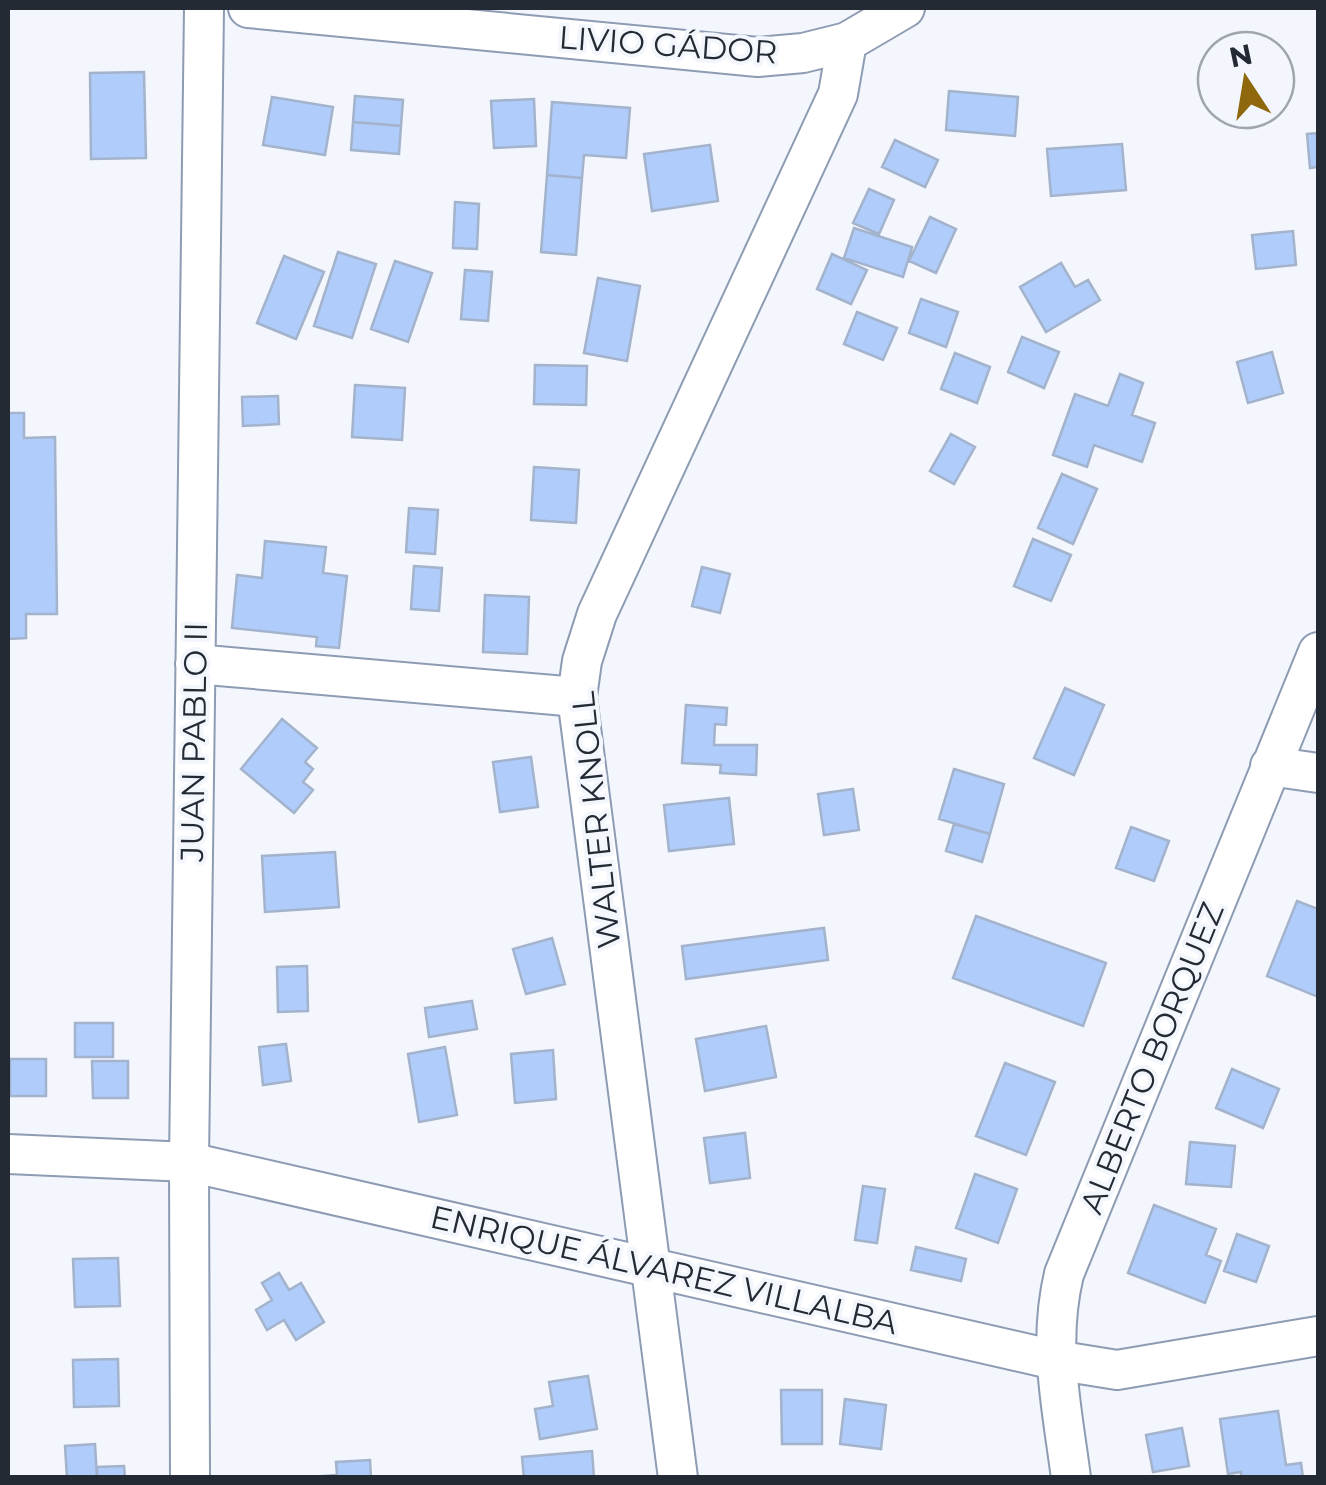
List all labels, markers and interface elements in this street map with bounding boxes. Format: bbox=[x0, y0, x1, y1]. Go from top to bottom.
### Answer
street label: LIVIO GÁDOR bbox=[557, 17, 779, 72]
north arrow bbox=[1196, 30, 1296, 130]
text: N bbox=[1226, 37, 1255, 75]
street label: JUAN PABLO II bbox=[172, 622, 215, 863]
street label: WALTER KNOLL bbox=[563, 689, 628, 951]
street label: ALBERTO BORQUEZ bbox=[1071, 897, 1232, 1219]
street label: ENRIQUE ÁLVAREZ VILLALBA bbox=[427, 1197, 901, 1342]

